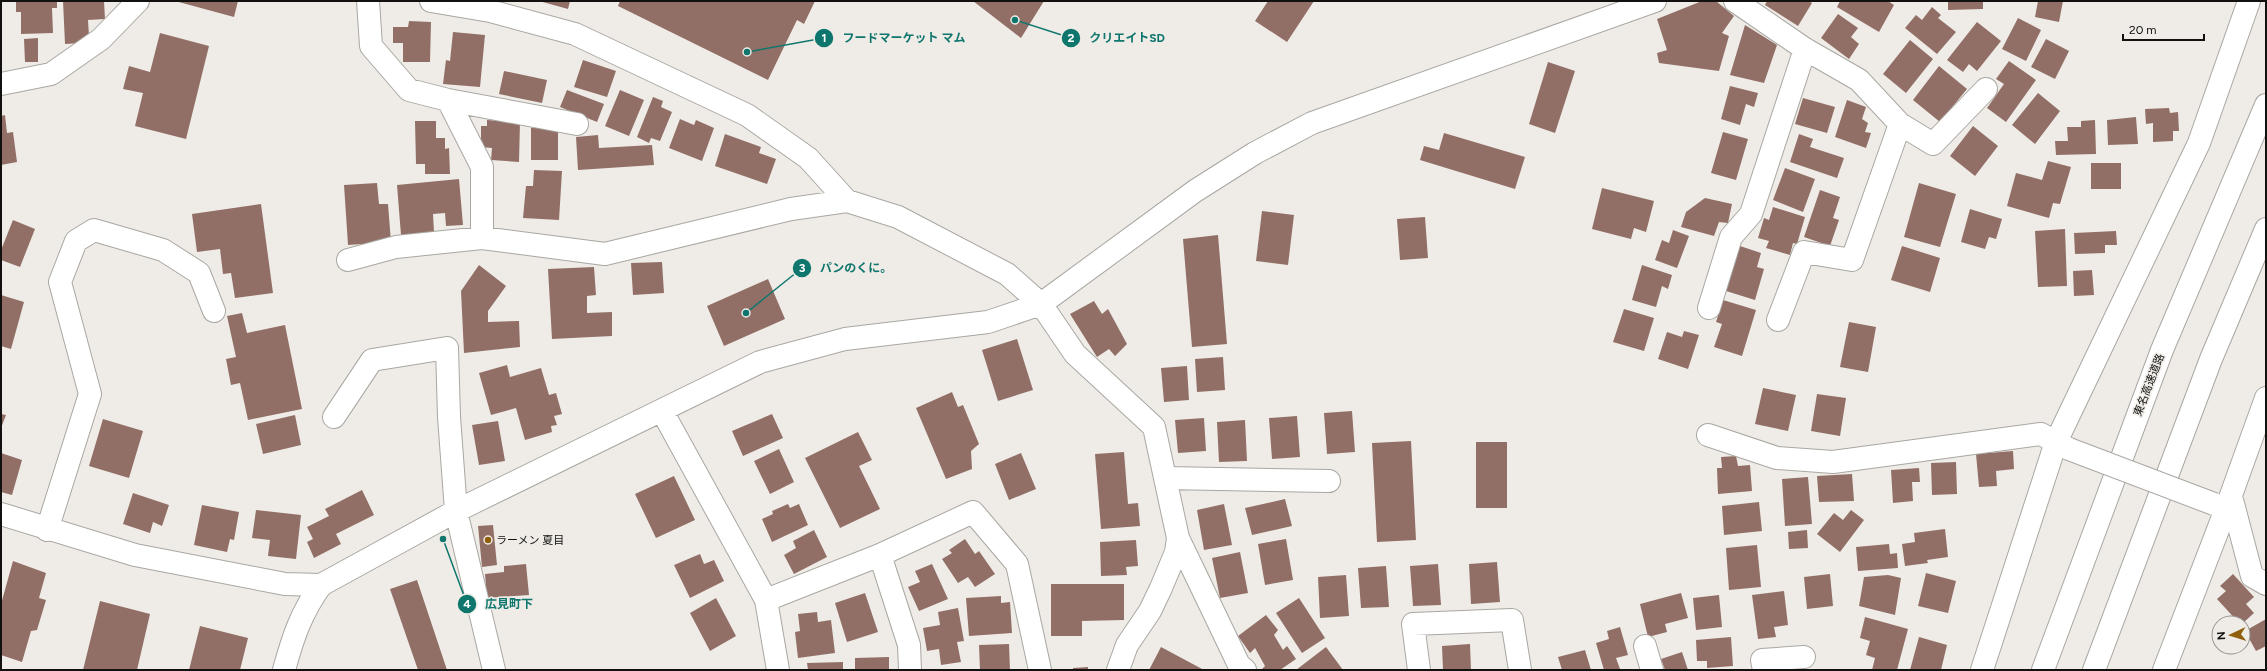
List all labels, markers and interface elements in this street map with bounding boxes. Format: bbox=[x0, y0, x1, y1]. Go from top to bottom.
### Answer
scale bar bbox=[2123, 16, 2204, 42]
text: 20 m bbox=[2129, 23, 2157, 37]
callout: フードマーケット マム bbox=[814, 26, 973, 50]
callout: クリエイトSD bbox=[1061, 26, 1173, 50]
text: 1 bbox=[821, 31, 827, 45]
text: フードマーケット マム bbox=[843, 31, 965, 45]
text: 2 bbox=[1068, 31, 1075, 45]
text: クリエイトSD bbox=[1089, 31, 1165, 45]
callout: パンのくに。 bbox=[792, 256, 900, 280]
text: 3 bbox=[799, 261, 806, 275]
text: パンのくに。 bbox=[820, 261, 892, 275]
street label: 東名高速道路 bbox=[2131, 352, 2167, 418]
place label: ラーメン 夏目 bbox=[496, 534, 564, 547]
marker: ラーメン 夏目 bbox=[483, 535, 493, 545]
callout: 広見町下 bbox=[457, 592, 541, 616]
text: 4 bbox=[463, 597, 471, 611]
text: 広見町下 bbox=[485, 597, 533, 611]
north arrow bbox=[2211, 615, 2251, 655]
text: N bbox=[2215, 631, 2228, 640]

